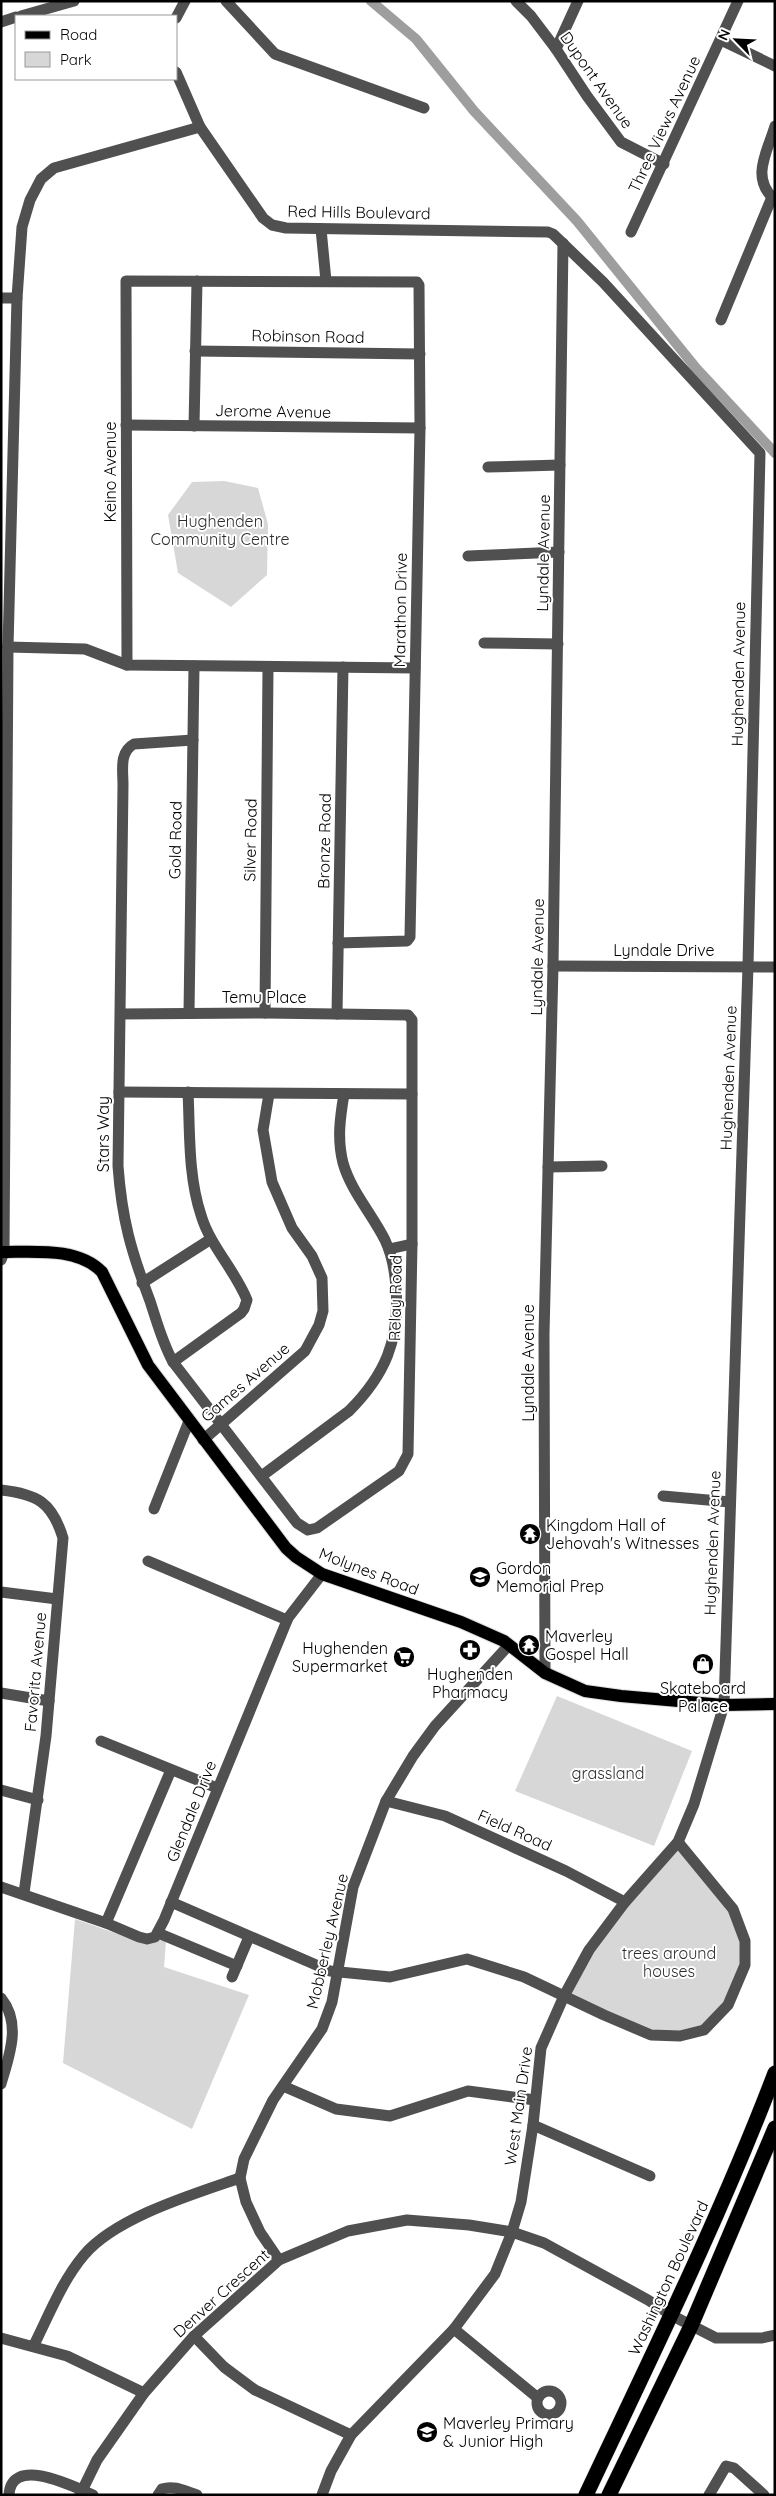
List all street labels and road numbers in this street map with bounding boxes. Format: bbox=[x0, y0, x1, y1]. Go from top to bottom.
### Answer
street label: Dupont Avenue bbox=[556, 28, 638, 132]
street label: Three Views Avenue bbox=[624, 52, 704, 196]
street label: Red Hills Boulevard bbox=[287, 201, 431, 223]
street label: Robinson Road bbox=[251, 325, 365, 347]
street label: Jerome Avenue bbox=[215, 400, 331, 422]
street label: Keino Avenue bbox=[100, 422, 120, 522]
street label: Lyndale Avenue bbox=[532, 494, 554, 612]
street label: Marathon Drive bbox=[389, 552, 411, 668]
street label: Hughenden Avenue bbox=[727, 601, 749, 747]
street label: Bronze Road bbox=[313, 793, 335, 889]
street label: Silver Road bbox=[239, 798, 261, 882]
street label: Gold Road bbox=[164, 801, 186, 879]
street label: Lyndale Avenue bbox=[526, 898, 548, 1016]
street label: Lyndale Drive bbox=[613, 940, 715, 960]
street label: Temu Place bbox=[221, 987, 307, 1007]
street label: Hughenden Avenue bbox=[715, 1005, 741, 1151]
street label: Stars Way bbox=[93, 1096, 113, 1172]
street label: Relay Road bbox=[384, 1255, 406, 1341]
street label: Lyndale Avenue bbox=[518, 1304, 538, 1422]
street label: Games Avenue bbox=[196, 1338, 294, 1426]
street label: Hughenden Avenue bbox=[699, 1470, 725, 1616]
street label: Molynes Road bbox=[316, 1543, 422, 1599]
street label: Favorita Avenue bbox=[20, 1611, 50, 1733]
street label: Glendale Drive bbox=[162, 1757, 220, 1865]
street label: Field Road bbox=[475, 1805, 555, 1855]
street label: Mobberley Avenue bbox=[302, 1871, 352, 2011]
street label: West Main Drive bbox=[500, 2045, 536, 2167]
street label: Washington Boulevard bbox=[623, 2198, 713, 2358]
street label: Denver Crescent bbox=[169, 2245, 273, 2341]

